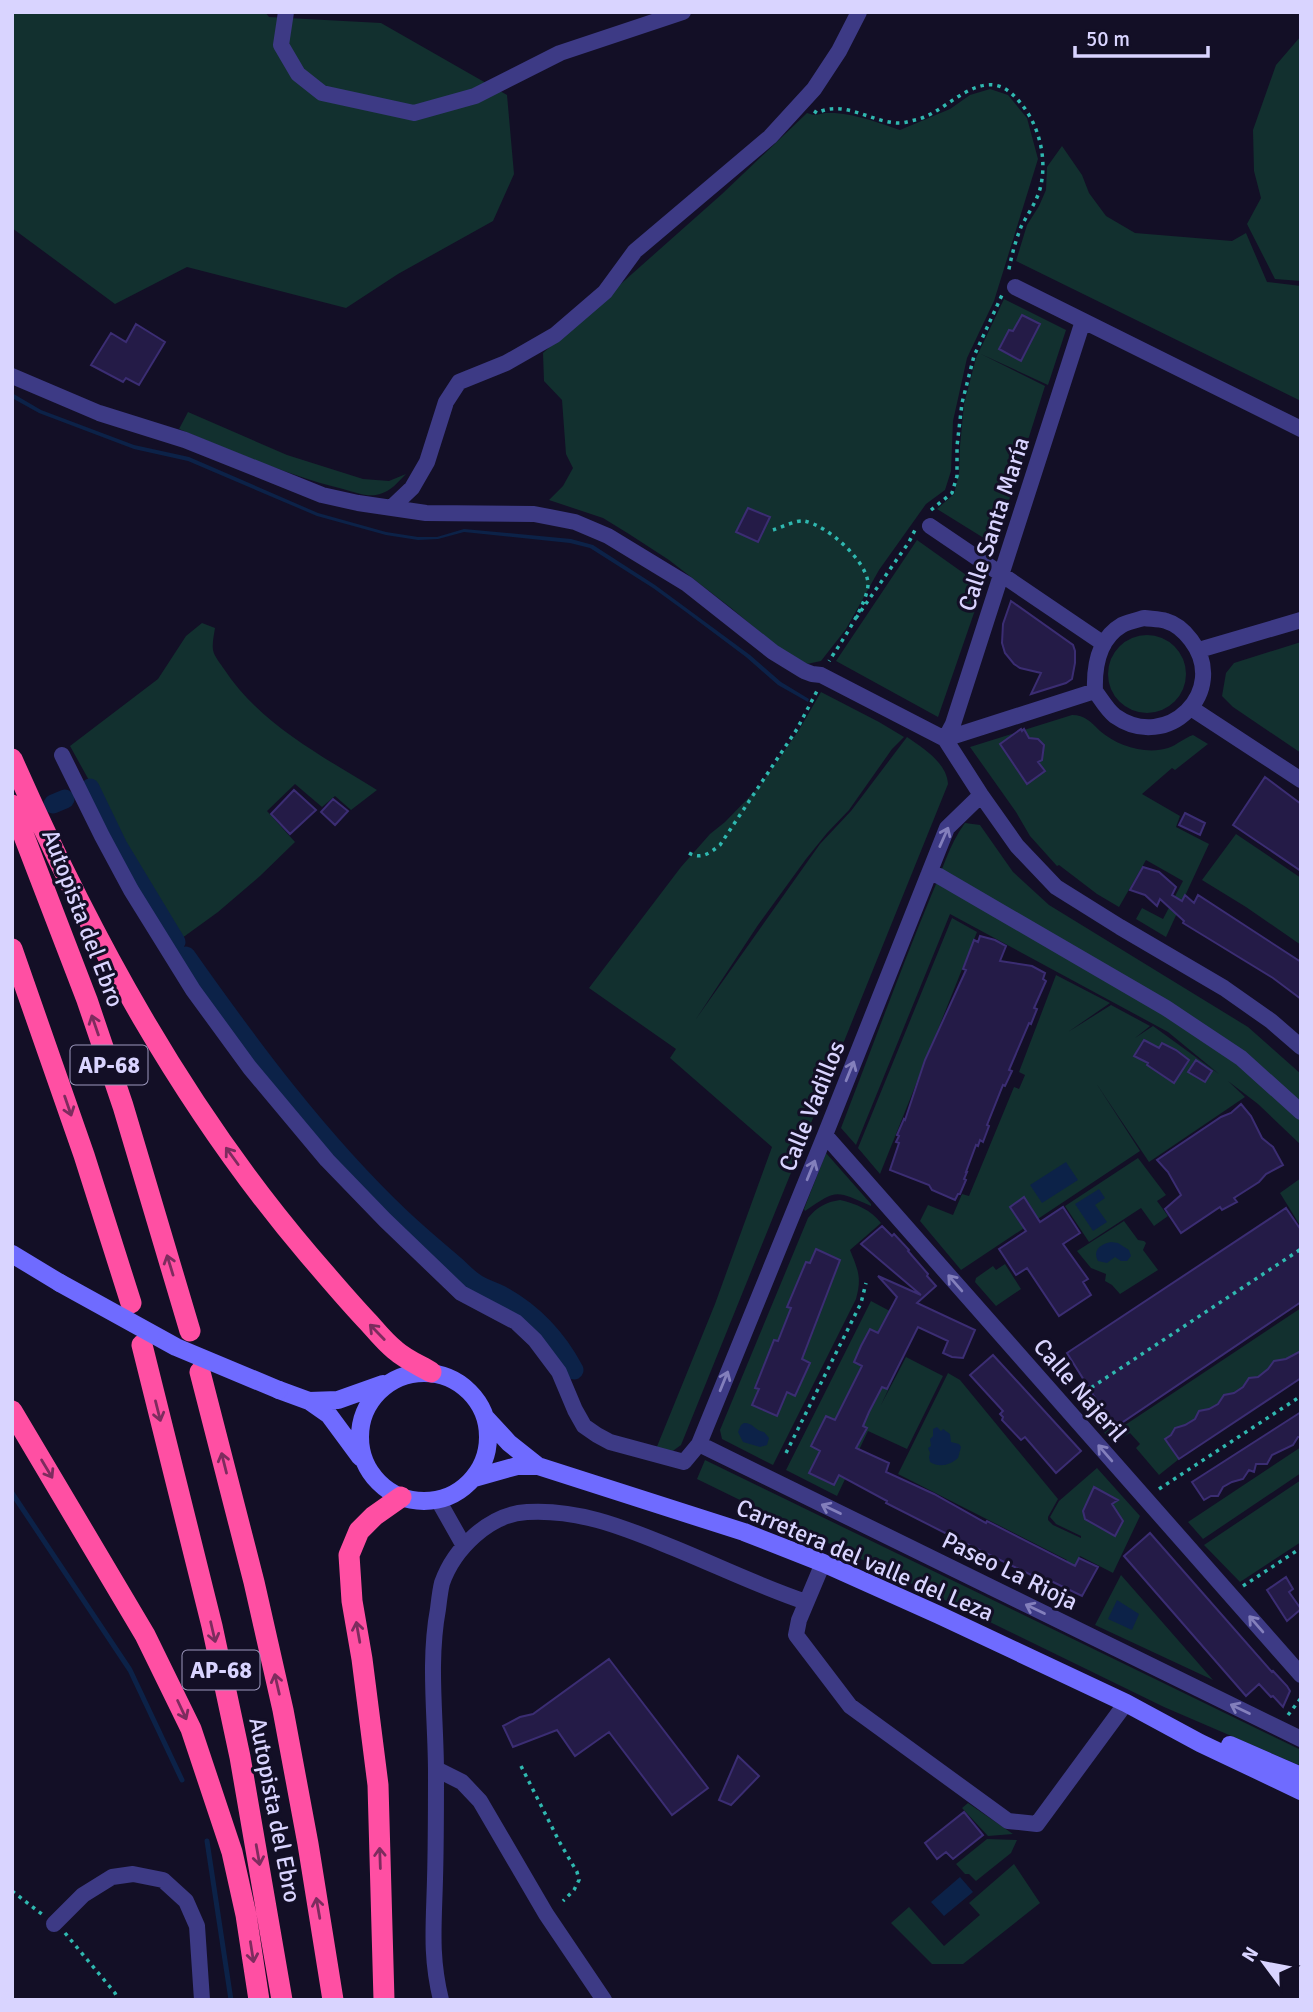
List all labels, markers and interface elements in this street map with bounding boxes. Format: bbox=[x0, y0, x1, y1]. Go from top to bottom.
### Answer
scale bar bbox=[1075, 14, 1208, 58]
text: 50 m bbox=[1086, 26, 1130, 52]
street label: Calle Santa María bbox=[952, 433, 1036, 615]
street label: Autopista del Ebro bbox=[35, 825, 131, 1011]
one-way arrow bbox=[938, 827, 951, 848]
one-way arrow bbox=[88, 1014, 100, 1036]
street label: Calle Vadillos bbox=[772, 1036, 852, 1176]
road number: AP-68 bbox=[70, 1046, 148, 1084]
one-way arrow bbox=[845, 1061, 858, 1083]
one-way arrow bbox=[63, 1094, 75, 1116]
one-way arrow bbox=[225, 1147, 239, 1166]
one-way arrow bbox=[805, 1160, 818, 1181]
one-way arrow bbox=[163, 1255, 176, 1277]
one-way arrow bbox=[947, 1274, 963, 1292]
one-way arrow bbox=[368, 1323, 385, 1340]
street label: Calle Najeril bbox=[1027, 1332, 1133, 1448]
one-way arrow bbox=[719, 1370, 732, 1392]
one-way arrow bbox=[152, 1399, 165, 1422]
one-way arrow bbox=[1097, 1445, 1113, 1463]
one-way arrow bbox=[217, 1453, 230, 1475]
one-way arrow bbox=[41, 1459, 55, 1479]
street label: Carretera del valle del Leza bbox=[732, 1492, 998, 1628]
one-way arrow bbox=[821, 1501, 842, 1515]
street label: Paseo La Rioja bbox=[937, 1525, 1083, 1617]
one-way arrow bbox=[1025, 1602, 1046, 1615]
one-way arrow bbox=[1248, 1615, 1264, 1633]
one-way arrow bbox=[206, 1620, 220, 1643]
one-way arrow bbox=[350, 1621, 364, 1644]
road number: AP-68 bbox=[182, 1651, 260, 1690]
one-way arrow bbox=[270, 1674, 283, 1696]
one-way arrow bbox=[176, 1699, 189, 1721]
one-way arrow bbox=[1230, 1702, 1251, 1716]
street label: Autopista del Ebro bbox=[242, 1715, 308, 1905]
one-way arrow bbox=[251, 1843, 265, 1866]
one-way arrow bbox=[374, 1847, 387, 1870]
one-way arrow bbox=[311, 1897, 324, 1920]
north arrow bbox=[1229, 1928, 1299, 1998]
one-way arrow bbox=[246, 1940, 259, 1963]
text: N bbox=[1237, 1943, 1264, 1966]

